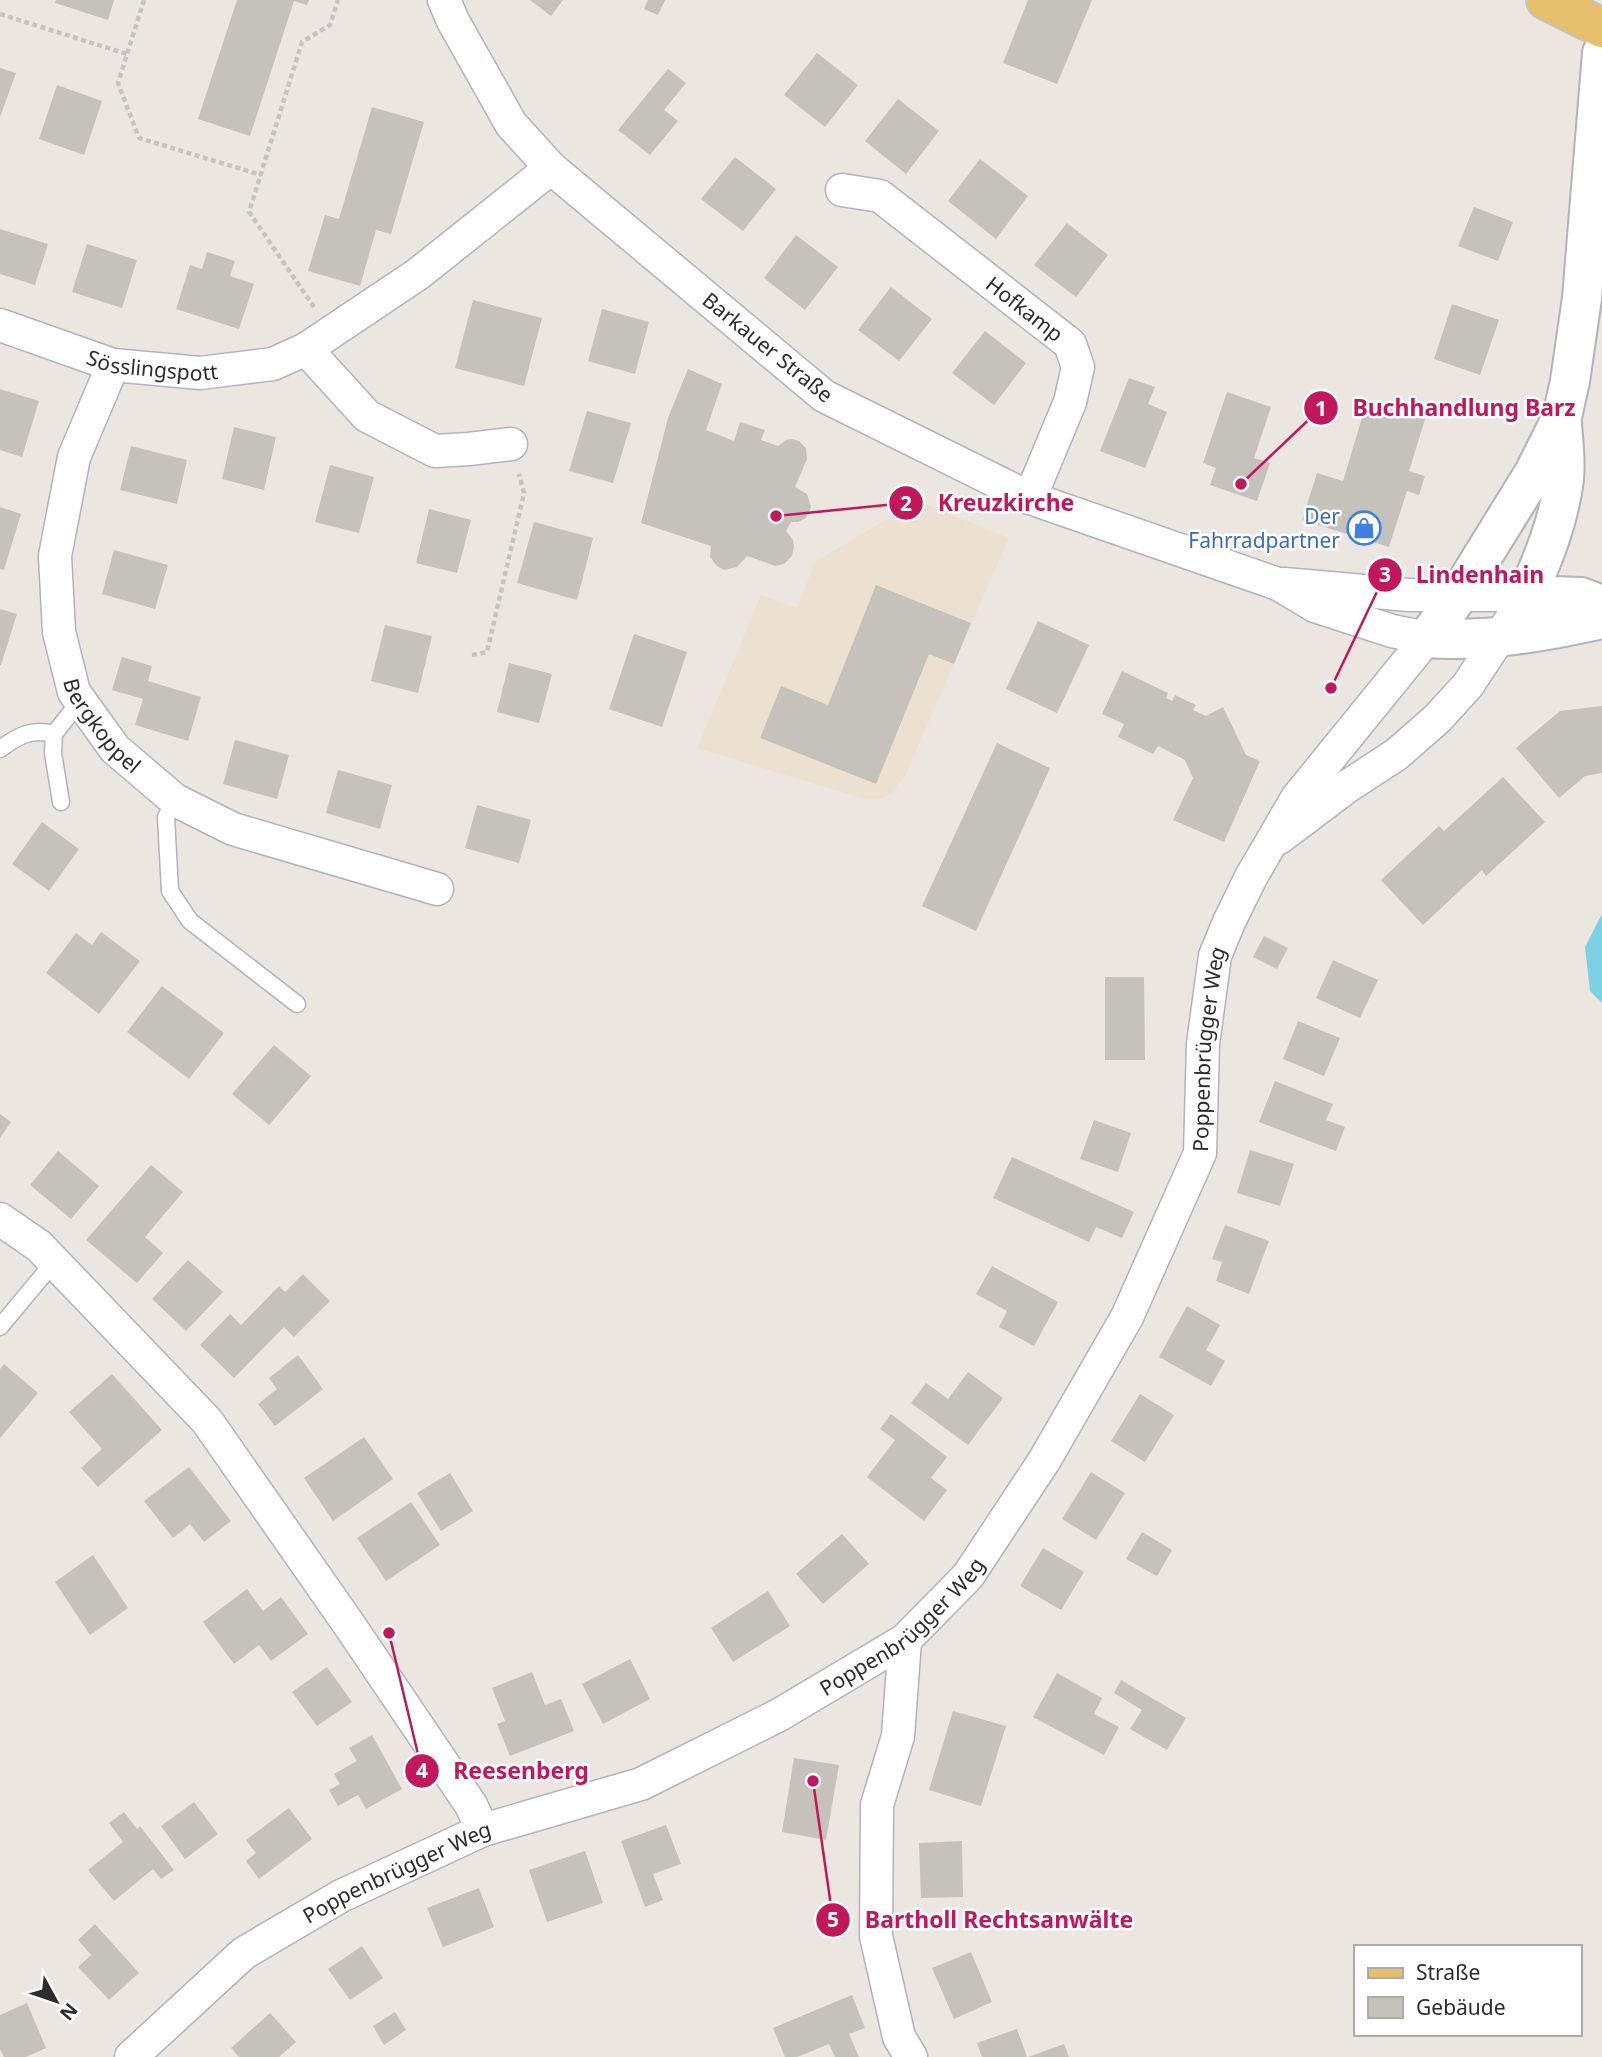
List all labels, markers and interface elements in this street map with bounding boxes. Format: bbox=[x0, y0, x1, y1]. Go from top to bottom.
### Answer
street label: Hofkamp bbox=[980, 270, 1069, 348]
street label: Barkauer Straße bbox=[697, 286, 839, 408]
street label: Sösslingspott bbox=[83, 343, 220, 387]
callout: Buchhandlung Barz bbox=[1303, 386, 1590, 430]
text: Buchhandlung Barz bbox=[1352, 391, 1576, 423]
text: 1 bbox=[1315, 394, 1327, 422]
callout: Kreuzkirche bbox=[889, 481, 1089, 525]
text: Kreuzkirche bbox=[938, 486, 1074, 518]
text: 2 bbox=[900, 489, 912, 517]
place label: Der Fahrradpartner bbox=[1188, 502, 1340, 554]
shop icon: Der Fahrradpartner bbox=[1345, 509, 1383, 547]
callout: Lindenhain bbox=[1367, 553, 1559, 597]
text: Lindenhain bbox=[1416, 558, 1544, 590]
text: 3 bbox=[1379, 560, 1391, 588]
street label: Bergkoppel bbox=[57, 675, 147, 779]
street label: Poppenbrügger Weg bbox=[1186, 942, 1232, 1152]
street label: Poppenbrügger Weg bbox=[814, 1552, 990, 1702]
callout: Reesenberg bbox=[404, 1749, 603, 1793]
text: Reesenberg bbox=[453, 1754, 589, 1786]
text: 4 bbox=[416, 1756, 428, 1784]
street label: Poppenbrügger Weg bbox=[297, 1814, 494, 1930]
callout: Bartholl Rechtsanwälte bbox=[816, 1898, 1147, 1942]
text: Bartholl Rechtsanwälte bbox=[865, 1903, 1133, 1935]
text: 5 bbox=[827, 1905, 839, 1933]
legend bbox=[1354, 1945, 1581, 2036]
text: Straße bbox=[1416, 1958, 1480, 1986]
north arrow bbox=[21, 1966, 91, 2036]
text: Gebäude bbox=[1416, 1993, 1506, 2021]
text: N bbox=[54, 1998, 84, 2026]

